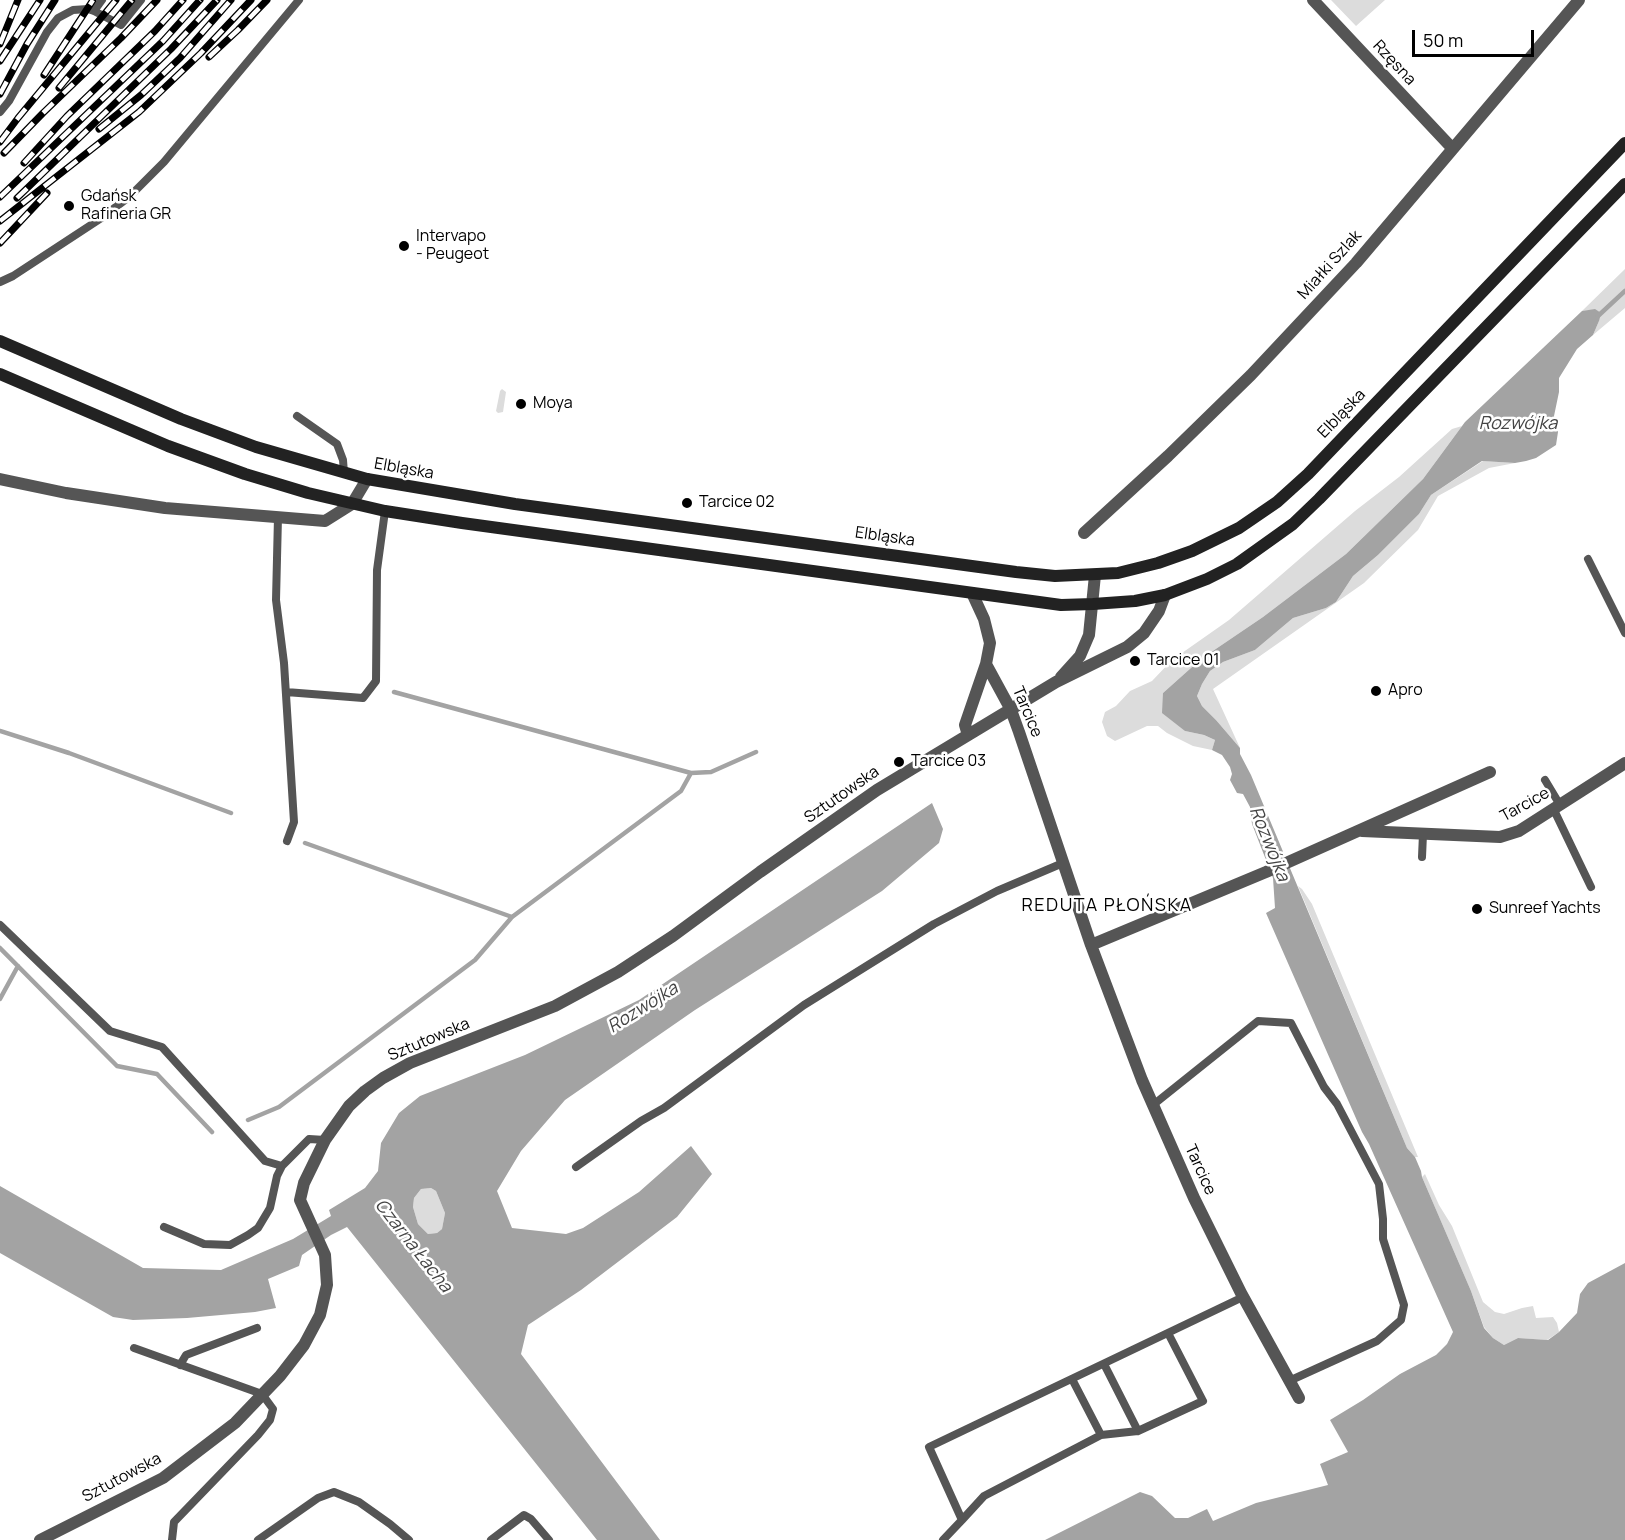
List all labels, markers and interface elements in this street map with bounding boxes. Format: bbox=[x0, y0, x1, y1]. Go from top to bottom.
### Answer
scale bar bbox=[1415, 18, 1536, 56]
text: 50 m bbox=[1423, 28, 1463, 52]
street label: Rzęsna bbox=[1368, 37, 1420, 89]
place label: Gdańsk Rafineria GR bbox=[81, 187, 171, 225]
marker: Gdańsk Rafineria GR bbox=[62, 199, 76, 213]
place label: Intervapo - Peugeot bbox=[416, 227, 489, 265]
street label: Miałki Szlak bbox=[1294, 227, 1366, 303]
marker: Intervapo - Peugeot bbox=[397, 239, 411, 253]
street label: Elbląska bbox=[1314, 386, 1370, 442]
place label: Moya bbox=[533, 394, 573, 414]
marker: Moya bbox=[514, 397, 528, 411]
water label: Rozwójka bbox=[1479, 413, 1557, 435]
street label: Elbląska bbox=[373, 454, 435, 484]
place label: Tarcice 02 bbox=[699, 493, 774, 513]
marker: Tarcice 02 bbox=[680, 496, 694, 510]
street label: Elbląska bbox=[854, 523, 916, 551]
place label: Tarcice 01 bbox=[1147, 651, 1219, 671]
marker: Tarcice 01 bbox=[1128, 654, 1142, 668]
place label: Apro bbox=[1388, 681, 1423, 701]
street label: Tarcice bbox=[1008, 684, 1046, 740]
marker: Apro bbox=[1369, 684, 1383, 698]
place label: Tarcice 03 bbox=[911, 752, 986, 772]
marker: Tarcice 03 bbox=[892, 755, 906, 769]
street label: Sztutowska bbox=[801, 762, 883, 828]
street label: Tarcice bbox=[1497, 784, 1553, 826]
water label: Rozwójka bbox=[1244, 803, 1294, 885]
district label: REDUTA PŁOŃSKA bbox=[1021, 895, 1193, 917]
place label: Sunreef Yachts bbox=[1489, 899, 1601, 919]
marker: Sunreef Yachts bbox=[1470, 902, 1484, 916]
water label: Rozwójka bbox=[604, 978, 682, 1038]
street label: Sztutowska bbox=[385, 1014, 473, 1066]
street label: Tarcice bbox=[1180, 1142, 1220, 1198]
water label: Czarna Łacha bbox=[370, 1195, 456, 1297]
street label: Sztutowska bbox=[79, 1449, 165, 1507]

